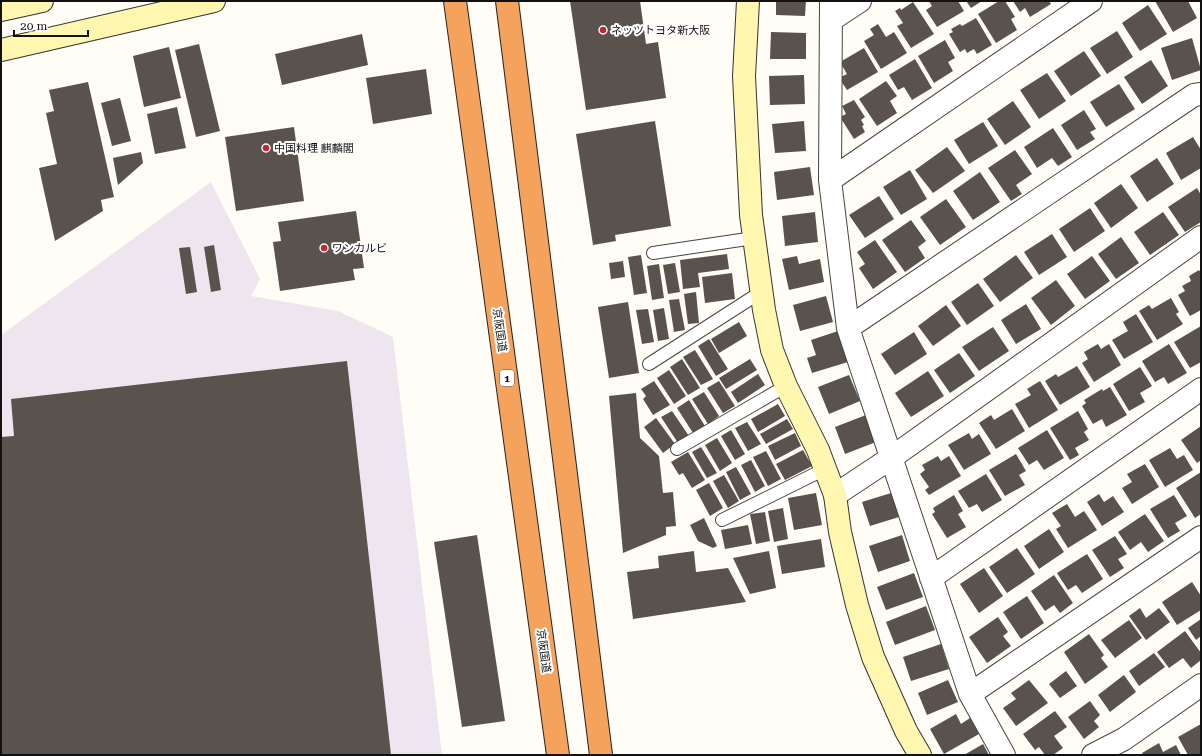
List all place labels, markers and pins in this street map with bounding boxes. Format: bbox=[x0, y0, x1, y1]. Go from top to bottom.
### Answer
place label: ネッツトヨタ新大阪 bbox=[611, 24, 710, 37]
marker: ネッツトヨタ新大阪 bbox=[598, 25, 608, 35]
place label: 中国料理 麒麟閣 bbox=[274, 142, 354, 155]
marker: 中国料理 麒麟閣 bbox=[261, 143, 271, 153]
place label: ワンカルビ bbox=[332, 242, 387, 255]
marker: ワンカルビ bbox=[319, 243, 329, 253]

